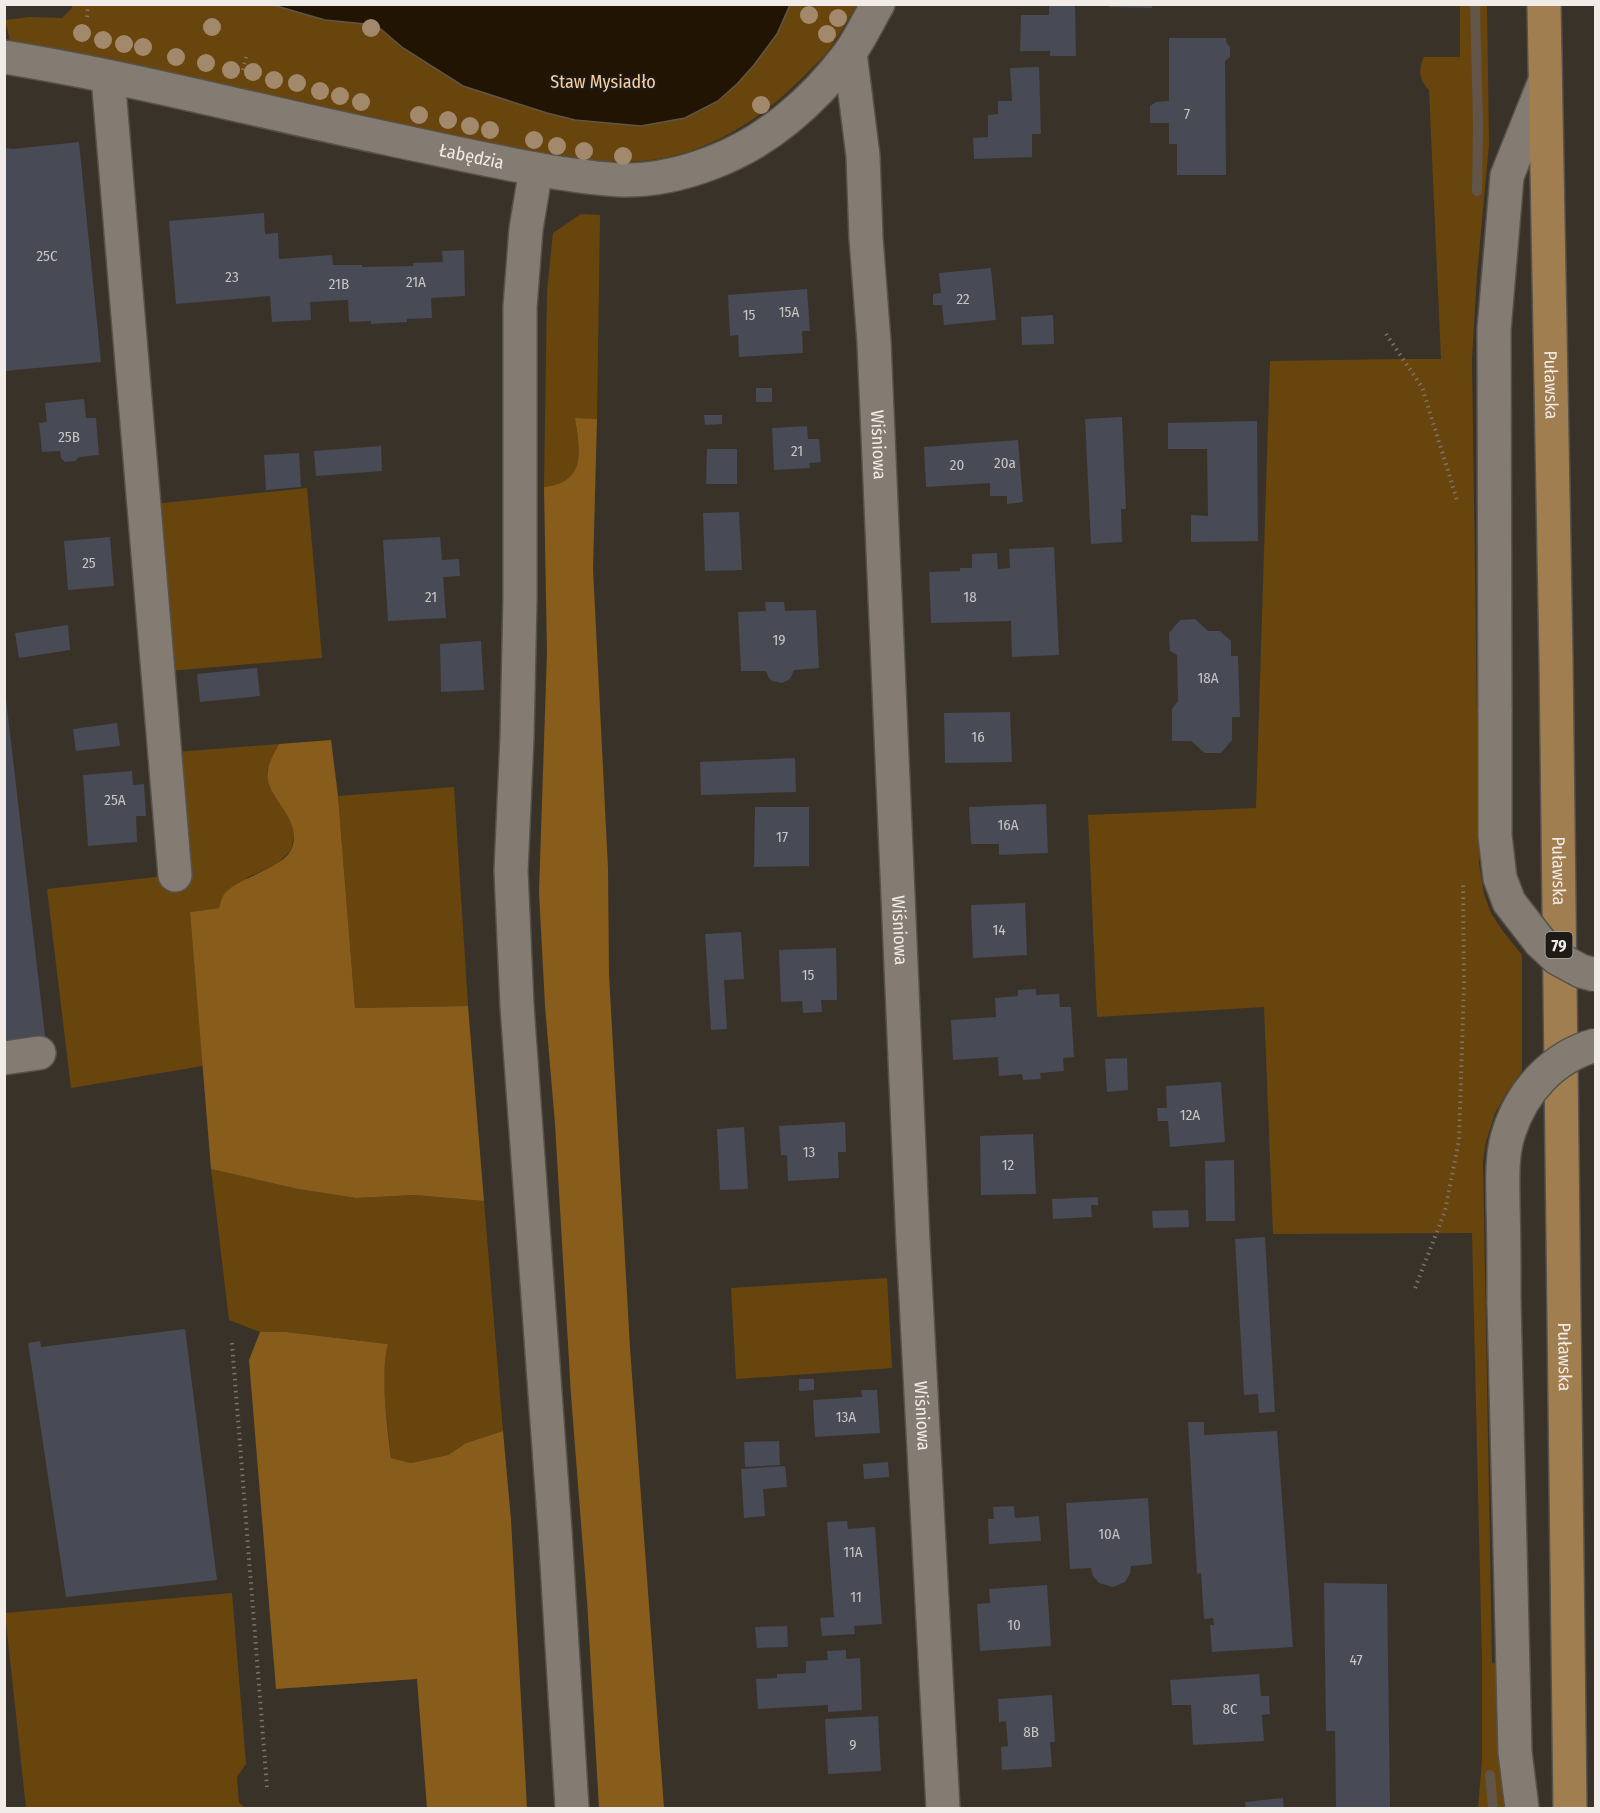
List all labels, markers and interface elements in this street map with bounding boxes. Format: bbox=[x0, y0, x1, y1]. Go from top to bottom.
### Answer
park label: Staw Mysiadło bbox=[550, 71, 656, 93]
house number: 7 bbox=[1184, 105, 1190, 123]
street label: Łabędzia bbox=[437, 139, 506, 174]
house number: 25C bbox=[36, 247, 58, 265]
house number: 23 bbox=[225, 268, 239, 286]
house number: 21A bbox=[406, 273, 426, 291]
house number: 21B bbox=[329, 275, 349, 293]
house number: 22 bbox=[956, 290, 970, 308]
house number: 15A bbox=[779, 303, 799, 321]
house number: 15 bbox=[743, 306, 755, 324]
street label: Puławska bbox=[1539, 350, 1563, 420]
street label: Wiśniowa bbox=[866, 409, 891, 480]
house number: 25B bbox=[58, 428, 80, 446]
house number: 21 bbox=[791, 442, 803, 460]
house number: 20a bbox=[994, 454, 1016, 472]
house number: 20 bbox=[950, 456, 964, 474]
house number: 25 bbox=[82, 554, 96, 572]
house number: 21 bbox=[425, 588, 437, 606]
house number: 18 bbox=[963, 588, 977, 606]
house number: 19 bbox=[772, 631, 786, 649]
house number: 18A bbox=[1197, 669, 1219, 687]
house number: 16 bbox=[971, 728, 985, 746]
house number: 25A bbox=[104, 791, 126, 809]
house number: 16A bbox=[997, 816, 1019, 834]
house number: 17 bbox=[776, 828, 788, 846]
street label: Puławska bbox=[1547, 836, 1570, 905]
street label: Wiśniowa bbox=[887, 895, 912, 966]
house number: 14 bbox=[992, 921, 1006, 939]
road number: 79 bbox=[1546, 932, 1572, 958]
house number: 15 bbox=[802, 966, 814, 984]
house number: 12A bbox=[1180, 1106, 1200, 1124]
house number: 13 bbox=[803, 1143, 816, 1161]
house number: 12 bbox=[1002, 1156, 1015, 1174]
street label: Puławska bbox=[1553, 1322, 1576, 1391]
street label: Wiśniowa bbox=[909, 1380, 935, 1451]
house number: 13A bbox=[836, 1408, 856, 1426]
house number: 10A bbox=[1098, 1525, 1120, 1543]
house number: 11A bbox=[843, 1543, 863, 1561]
house number: 11 bbox=[850, 1588, 862, 1606]
house number: 10 bbox=[1007, 1616, 1021, 1634]
house number: 47 bbox=[1349, 1651, 1363, 1669]
house number: 8C bbox=[1222, 1700, 1238, 1718]
house number: 8B bbox=[1023, 1723, 1039, 1741]
house number: 9 bbox=[849, 1736, 857, 1754]

